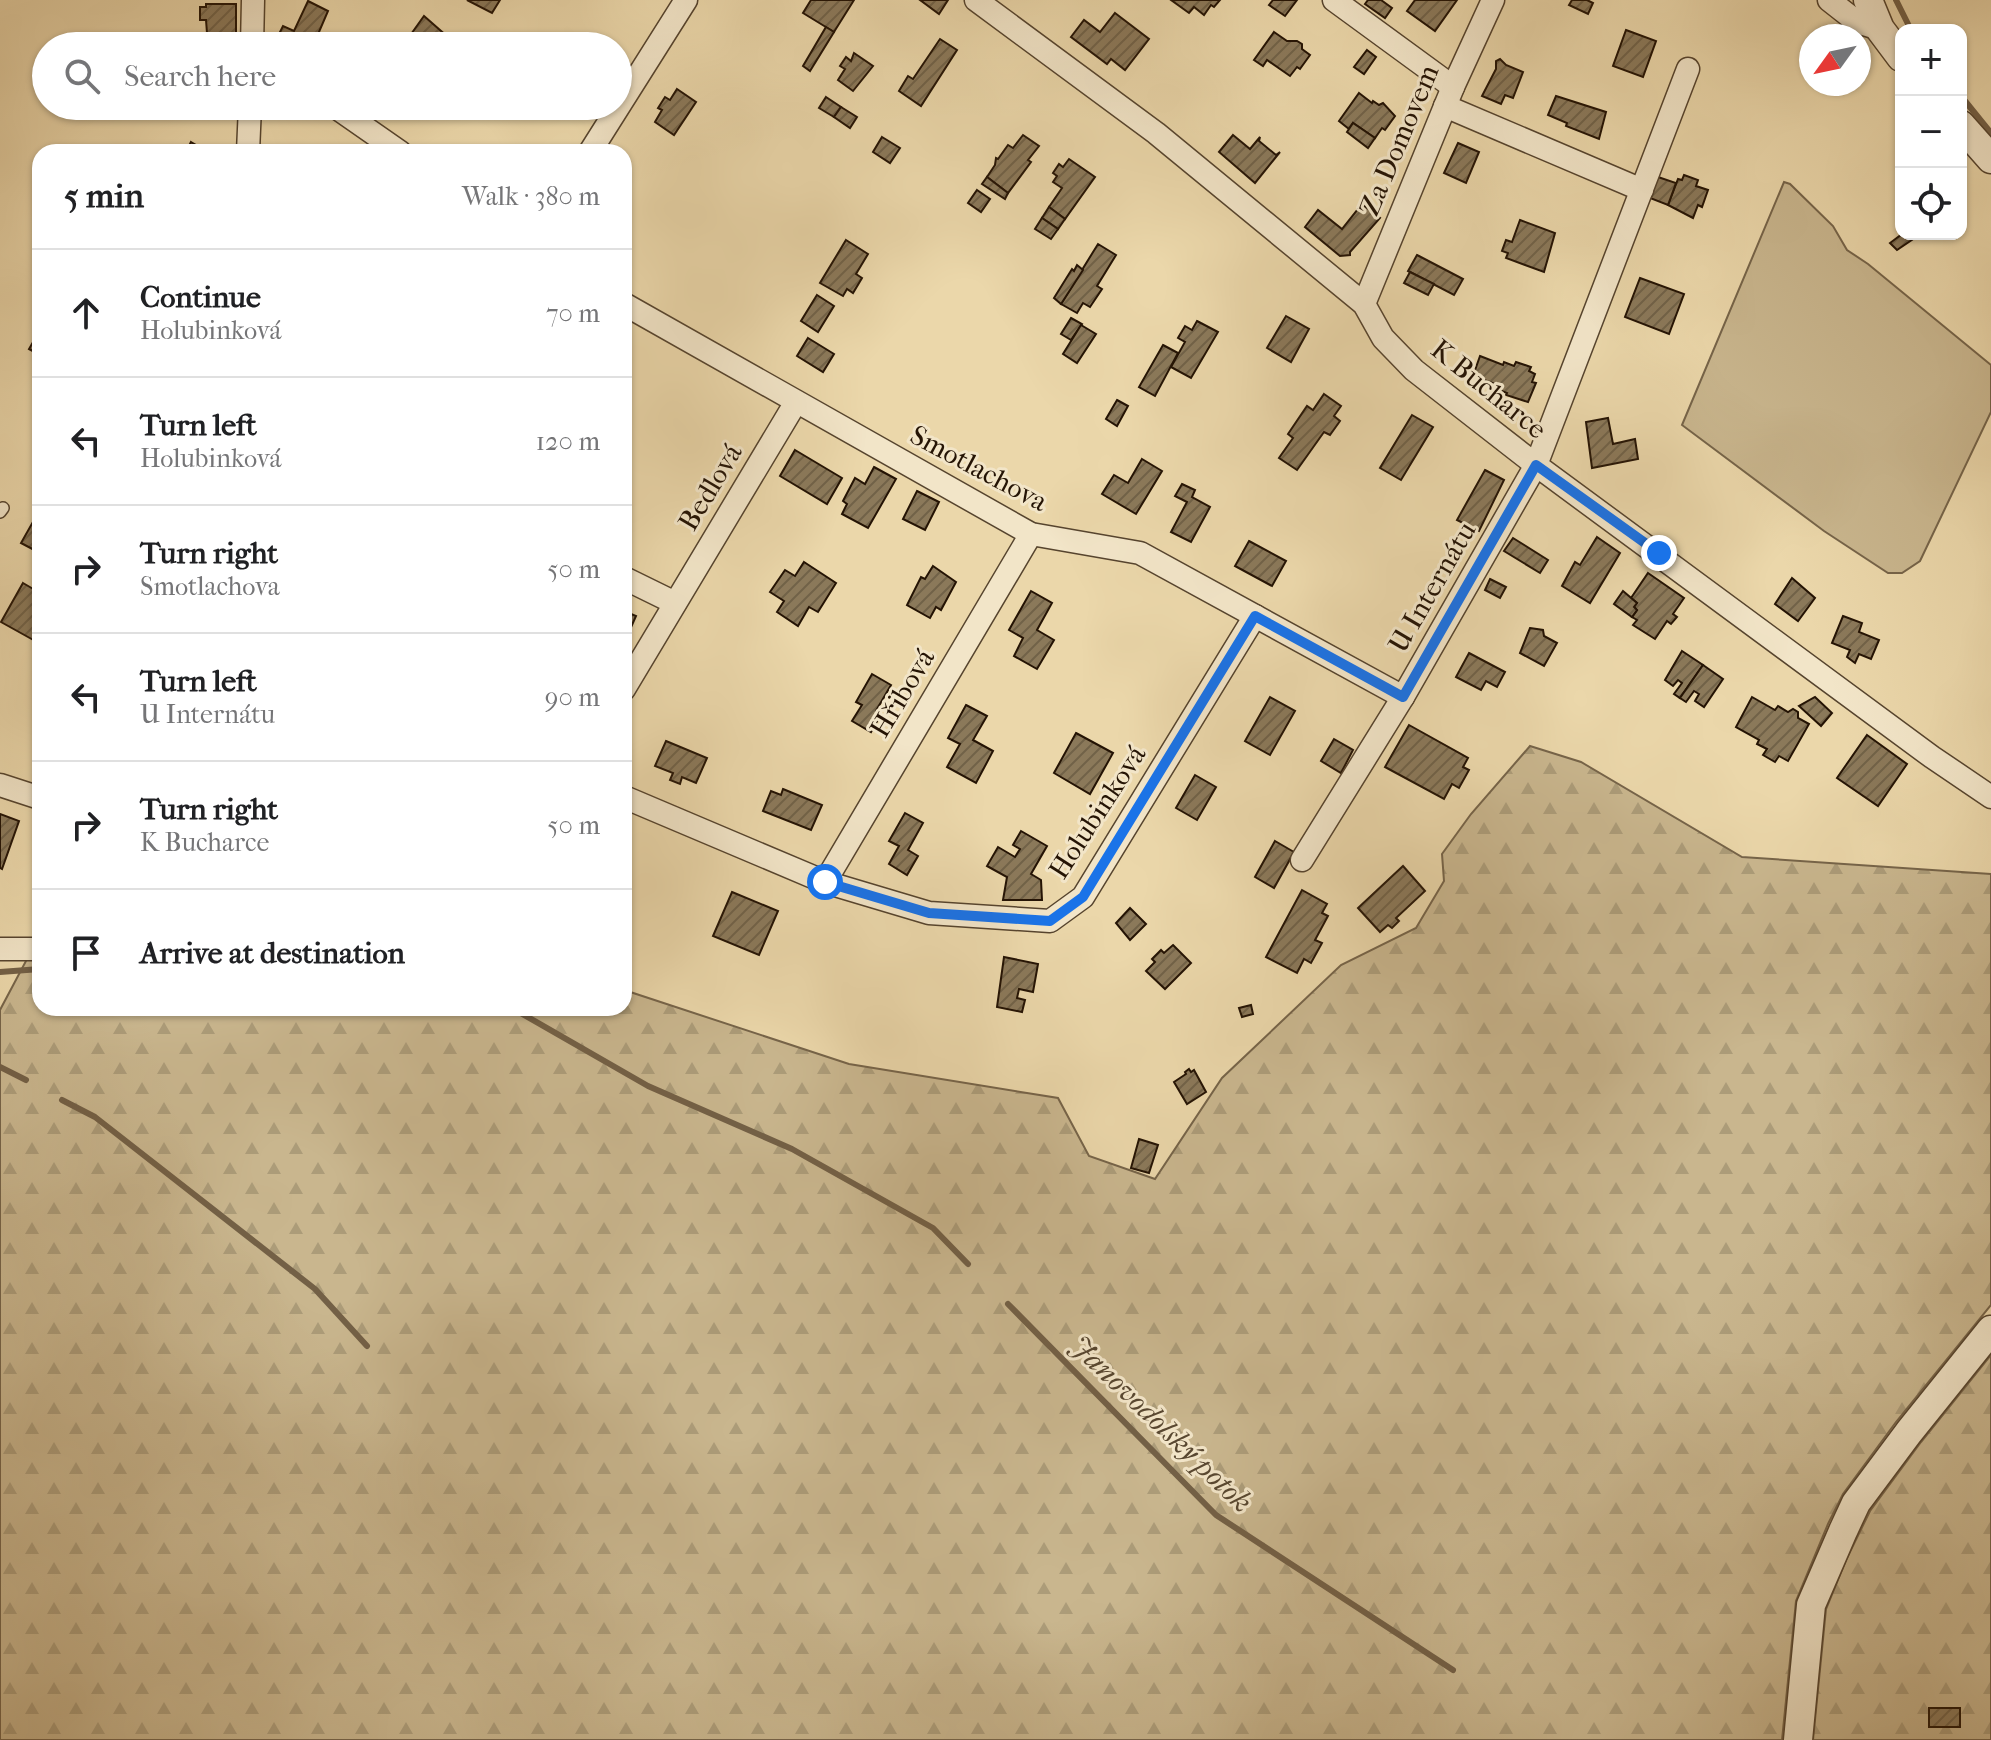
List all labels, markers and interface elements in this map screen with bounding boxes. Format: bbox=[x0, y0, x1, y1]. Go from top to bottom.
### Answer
north arrow bbox=[1799, 24, 1871, 96]
map controls bbox=[1895, 24, 1967, 240]
button: + bbox=[1895, 24, 1967, 96]
search box bbox=[32, 32, 632, 120]
icon: search bbox=[60, 54, 104, 98]
text: Search here bbox=[124, 59, 276, 94]
street label: Za Domovem bbox=[1352, 59, 1446, 220]
button: − bbox=[1895, 96, 1967, 168]
button: locate bbox=[1895, 168, 1967, 240]
text: 5 min bbox=[64, 176, 144, 216]
text: Walk · 380 m bbox=[462, 181, 600, 212]
text: Continue bbox=[140, 280, 261, 315]
icon: ahead bbox=[64, 291, 108, 335]
text: 70 m bbox=[546, 298, 600, 329]
text: Holubinková bbox=[140, 315, 282, 346]
street label: K Bucharce bbox=[1425, 332, 1554, 446]
text: Turn left bbox=[140, 408, 257, 443]
street label: Smotlachova bbox=[905, 418, 1054, 518]
icon: left bbox=[64, 419, 108, 463]
text: 120 m bbox=[536, 426, 600, 457]
street label: Bedlová bbox=[671, 437, 749, 536]
text: Holubinková bbox=[140, 443, 282, 474]
street label: U Internátu bbox=[1381, 516, 1483, 658]
route end bbox=[1641, 535, 1677, 571]
text: Turn right bbox=[140, 536, 278, 571]
icon: right bbox=[64, 547, 108, 591]
text: 50 m bbox=[547, 554, 600, 585]
text: Smotlachova bbox=[140, 571, 280, 602]
street label: Hřibová bbox=[863, 642, 942, 743]
text: Turn left bbox=[140, 664, 257, 699]
icon: left bbox=[64, 675, 108, 719]
text: 90 m bbox=[545, 682, 600, 713]
text: U Internátu bbox=[140, 699, 275, 730]
street label: Holubinková bbox=[1042, 738, 1153, 885]
text: Turn right bbox=[140, 792, 278, 827]
icon: right bbox=[64, 803, 108, 847]
text: 50 m bbox=[547, 810, 600, 841]
text: K Bucharce bbox=[140, 827, 269, 858]
route start bbox=[807, 864, 843, 900]
icon: arrive bbox=[64, 931, 108, 975]
text: Arrive at destination bbox=[140, 936, 405, 971]
water label: Janovodolský potok bbox=[1063, 1328, 1259, 1520]

